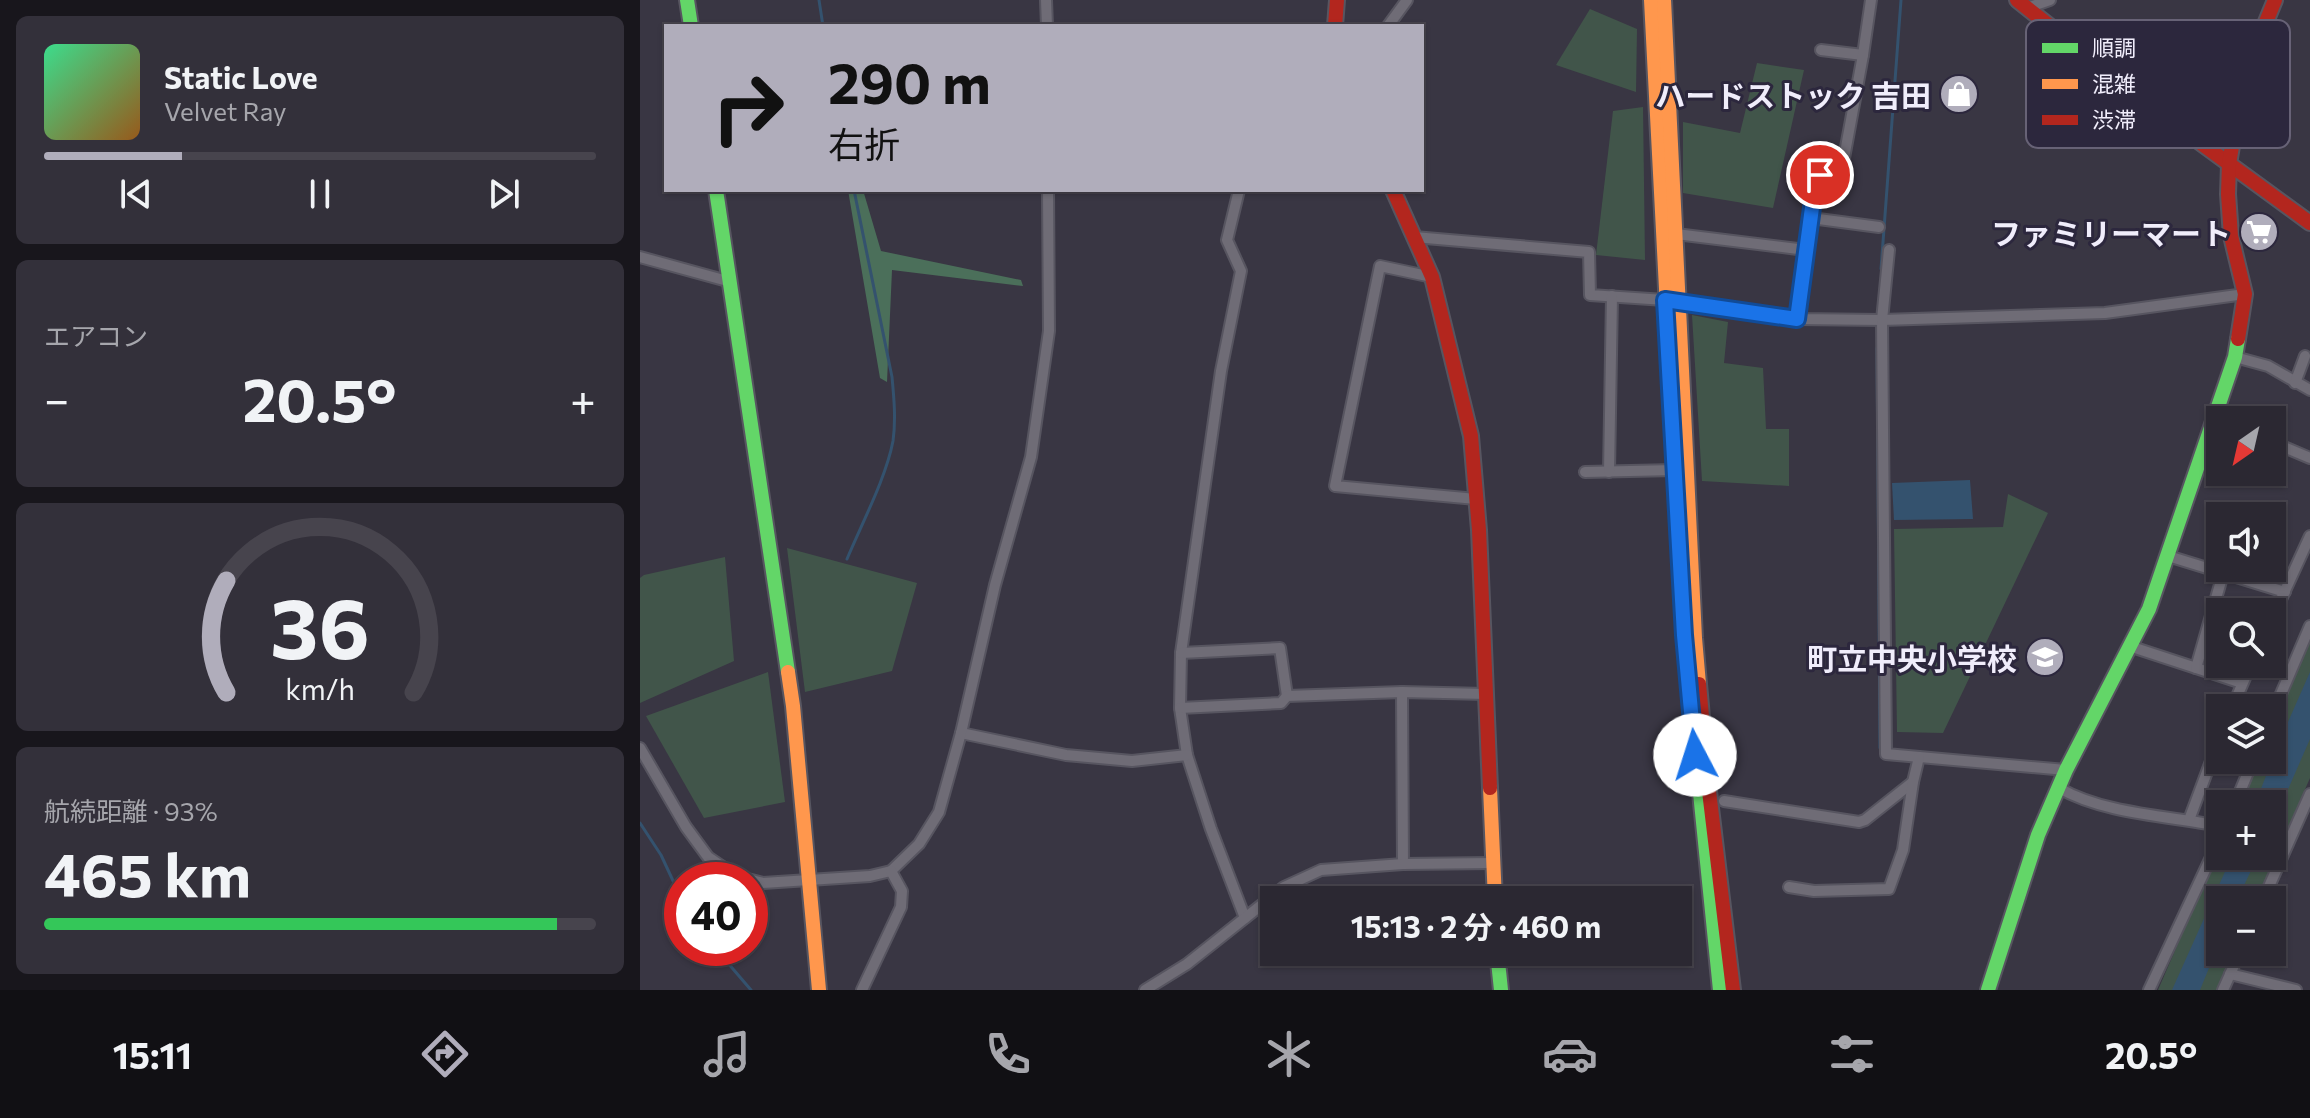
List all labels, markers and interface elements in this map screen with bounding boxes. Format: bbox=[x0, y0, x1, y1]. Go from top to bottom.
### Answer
legend bbox=[2026, 20, 2290, 148]
text: 順調 bbox=[2092, 34, 2136, 61]
text: 290 m bbox=[828, 47, 991, 116]
icon: right bbox=[696, 56, 800, 160]
text: Static Love bbox=[164, 58, 318, 95]
text: 混雑 bbox=[2092, 70, 2136, 97]
shop icon: ハードストック 吉田 bbox=[1938, 73, 1980, 115]
place label: ハードストック 吉田 bbox=[1655, 76, 1931, 113]
text: Velvet Ray bbox=[164, 95, 287, 126]
text: 渋滞 bbox=[2092, 106, 2136, 133]
text: 右折 bbox=[828, 121, 900, 165]
pin bbox=[1786, 141, 1854, 209]
icon: arrive bbox=[1798, 153, 1842, 197]
icon: previous bbox=[114, 172, 158, 216]
icon: pause bbox=[298, 172, 342, 216]
icon: next bbox=[482, 172, 526, 216]
supermarket icon: ファミリーマート bbox=[2238, 211, 2280, 253]
place label: ファミリーマート bbox=[1991, 214, 2231, 251]
text: エアコン bbox=[44, 320, 148, 351]
text: 20.5° bbox=[243, 361, 397, 434]
text: − bbox=[44, 371, 69, 425]
text: + bbox=[570, 371, 596, 425]
north arrow bbox=[2206, 406, 2286, 486]
map controls bbox=[2206, 406, 2286, 966]
button: sound bbox=[2206, 502, 2286, 582]
text: 36 bbox=[270, 573, 370, 675]
button: search bbox=[2206, 598, 2286, 678]
school or university icon: 町立中央小学校 bbox=[2024, 636, 2066, 678]
place label: 町立中央小学校 bbox=[1807, 639, 2017, 676]
text: km/h bbox=[285, 671, 355, 706]
button: layers bbox=[2206, 694, 2286, 774]
position arrow bbox=[1653, 713, 1737, 797]
button: + bbox=[2206, 790, 2286, 870]
text: 航続距離 · 93% bbox=[44, 795, 218, 826]
text: 465 km bbox=[44, 836, 251, 909]
speed limit sign: 40 bbox=[664, 862, 768, 966]
button: − bbox=[2206, 886, 2286, 966]
text: 15:13 · 2 分 · 460 m bbox=[1351, 907, 1601, 944]
icon: directions bbox=[417, 1026, 473, 1082]
icon: music bbox=[699, 1026, 755, 1082]
icon: phone bbox=[980, 1026, 1036, 1082]
icon: climate bbox=[1261, 1026, 1317, 1082]
icon: car bbox=[1542, 1026, 1598, 1082]
icon: filters bbox=[1824, 1026, 1880, 1082]
text: 15:11 bbox=[113, 1032, 192, 1076]
text: 20.5° bbox=[2105, 1032, 2197, 1076]

